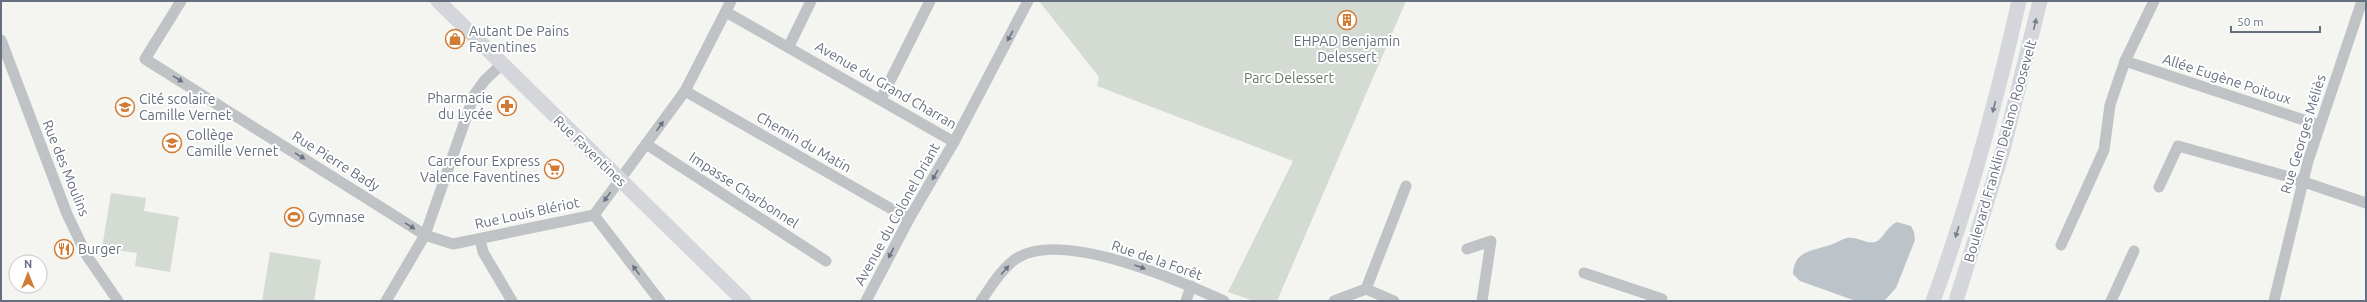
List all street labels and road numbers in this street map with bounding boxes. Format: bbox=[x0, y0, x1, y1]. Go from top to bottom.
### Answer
street label: Boulevard Franklin Delano Roosevelt bbox=[1961, 37, 2040, 264]
street label: Avenue du Grand Charran bbox=[813, 38, 959, 132]
street label: Allée Eugène Poitoux bbox=[2161, 51, 2293, 107]
street label: Rue Georges Méliès bbox=[2277, 72, 2329, 196]
street label: Chemin du Matin bbox=[754, 108, 854, 176]
street label: Rue Faventines bbox=[550, 112, 630, 190]
street label: Rue des Moulins bbox=[39, 118, 93, 218]
street label: Rue Pierre Bady bbox=[289, 128, 383, 194]
street label: Avenue du Colonel Driant bbox=[851, 140, 943, 288]
street label: Impasse Charbonnel bbox=[686, 149, 802, 231]
street label: Rue Louis Blériot bbox=[473, 194, 581, 232]
street label: Rue de la Forêt bbox=[1110, 237, 1205, 283]

